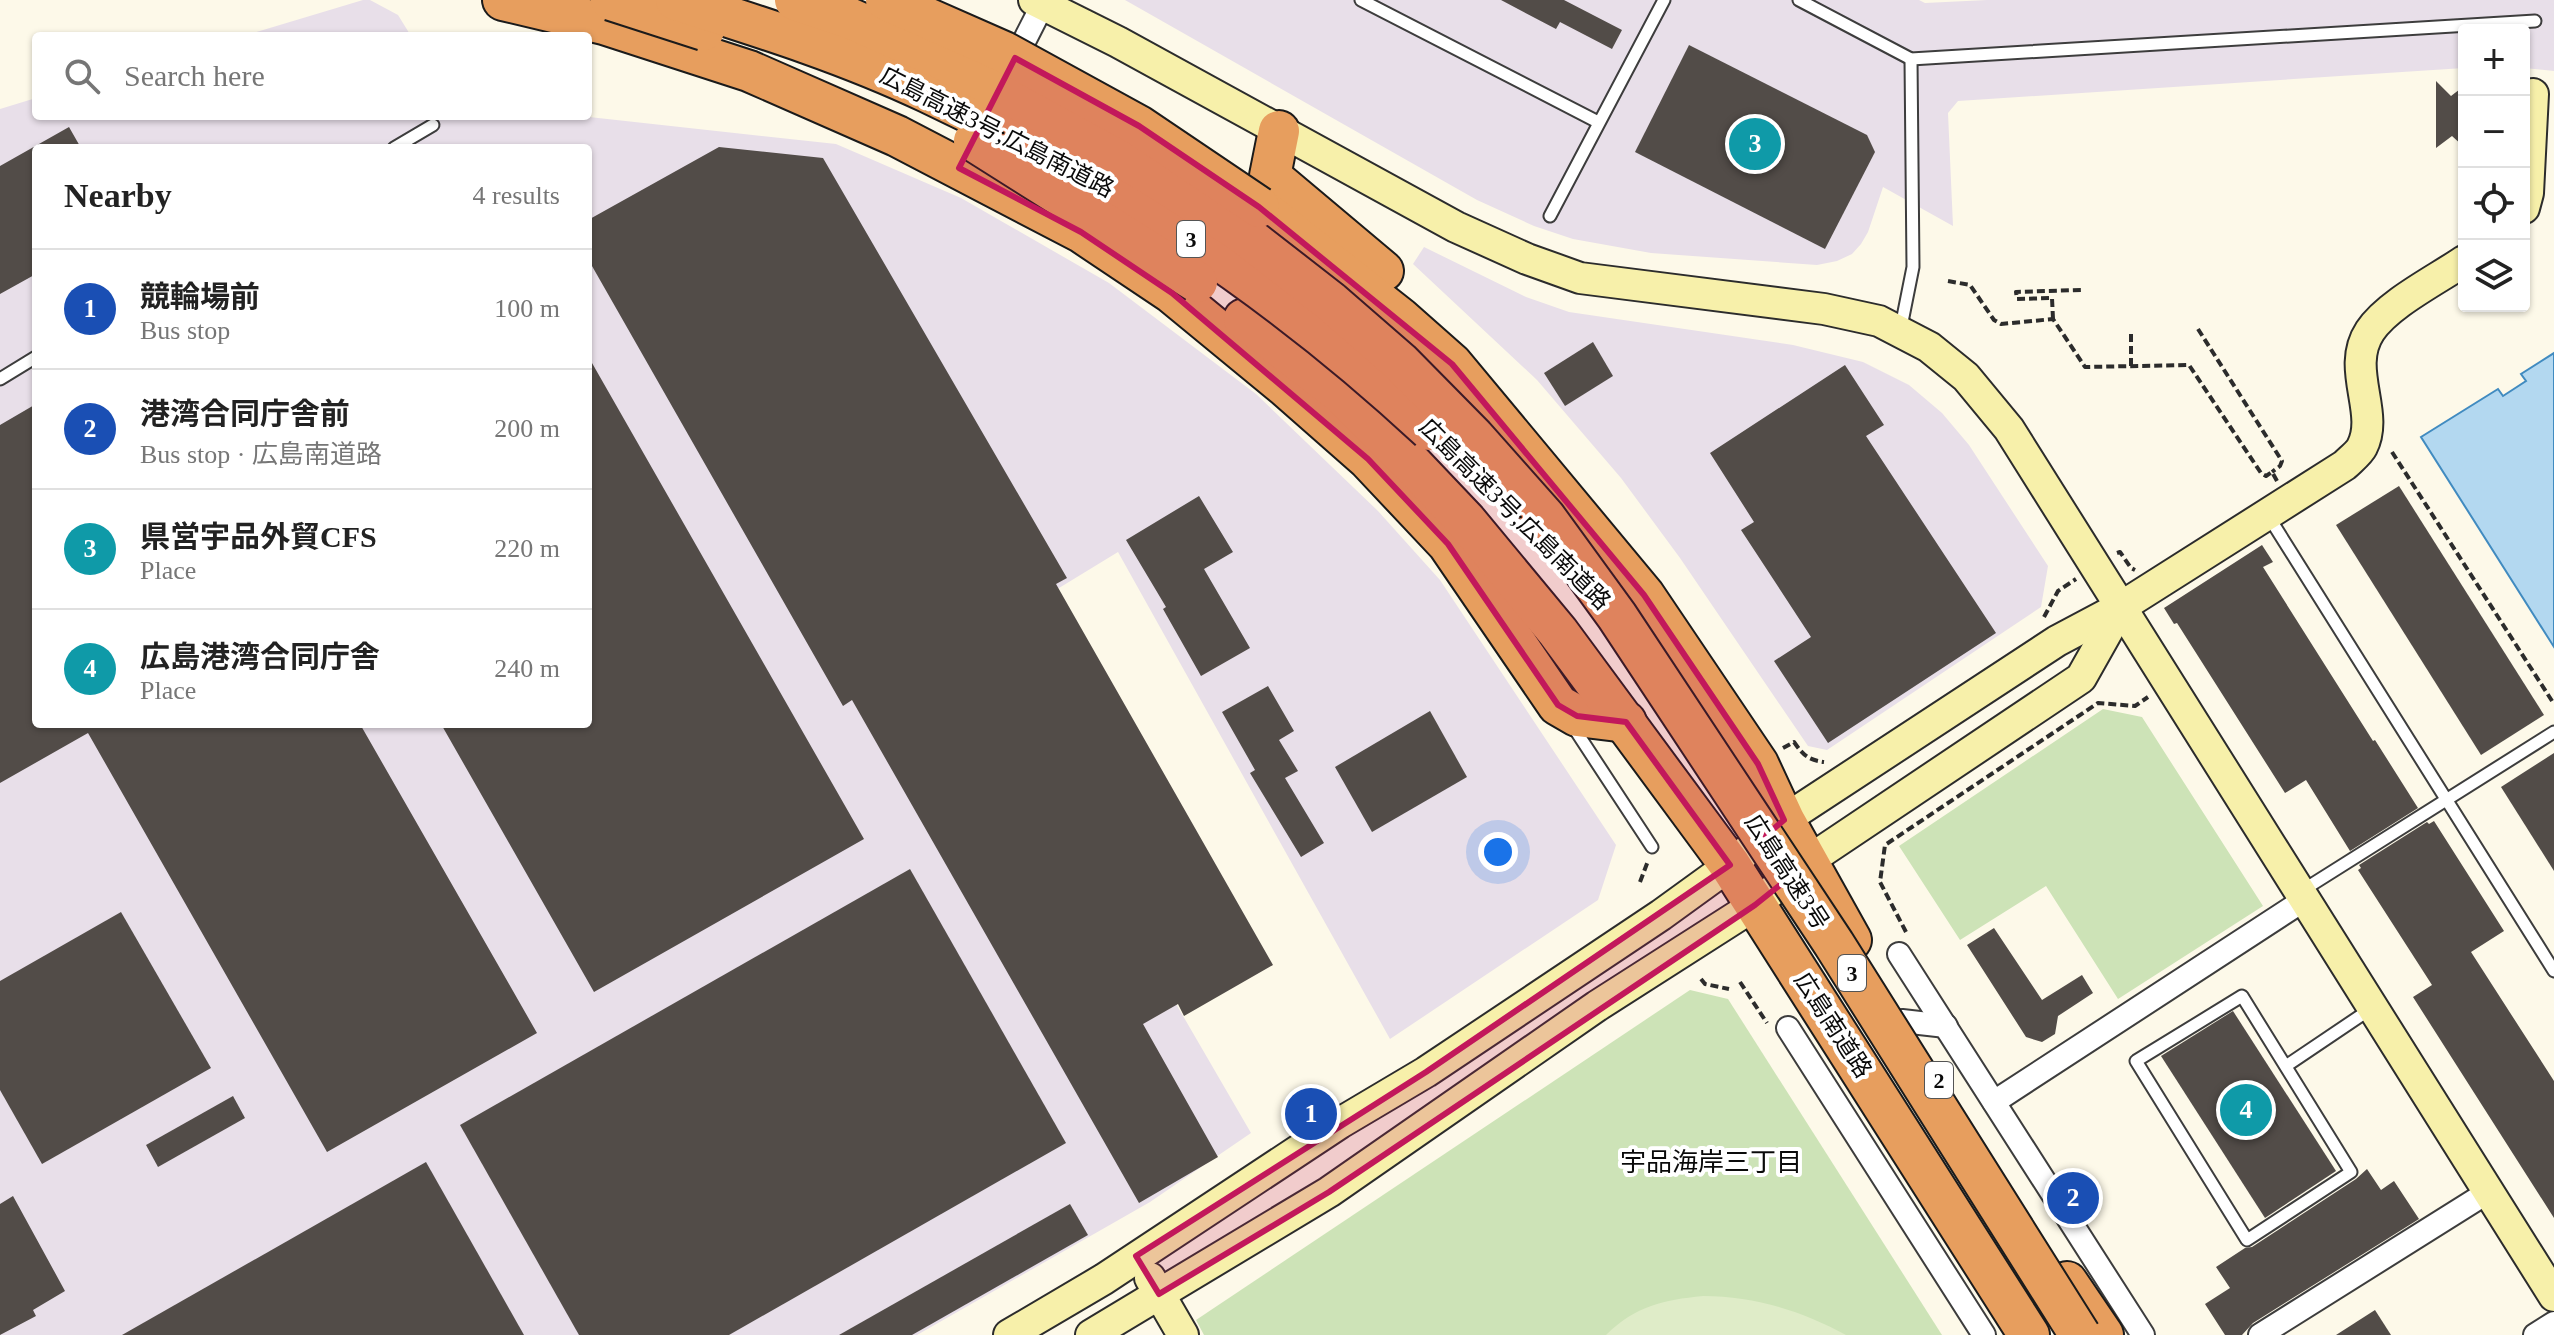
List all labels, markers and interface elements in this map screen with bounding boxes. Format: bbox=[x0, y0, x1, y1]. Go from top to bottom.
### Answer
map controls bbox=[2458, 24, 2530, 312]
button: + bbox=[2458, 24, 2530, 96]
search box bbox=[32, 32, 592, 120]
icon: search bbox=[60, 54, 104, 98]
text: Search here bbox=[124, 59, 265, 92]
street label: 広島高速3号;広島南道路 bbox=[876, 62, 1118, 202]
button: − bbox=[2458, 96, 2530, 168]
pin: 3 bbox=[1729, 114, 1781, 174]
button: locate bbox=[2458, 168, 2530, 240]
text: Nearby bbox=[64, 177, 172, 214]
text: 4 results bbox=[473, 181, 560, 210]
road number: 3 bbox=[1177, 221, 1205, 257]
button: layers bbox=[2458, 240, 2530, 312]
text: 競輪場前 bbox=[140, 280, 260, 313]
text: 1 bbox=[84, 294, 97, 323]
text: 100 m bbox=[494, 294, 560, 323]
text: Bus stop bbox=[140, 316, 230, 345]
text: 港湾合同庁舎前 bbox=[140, 397, 350, 430]
street label: 広島高速3号;広島南道路 bbox=[1414, 413, 1616, 615]
text: 2 bbox=[84, 414, 97, 443]
text: 200 m bbox=[494, 414, 560, 443]
text: Bus stop · 広島南道路 bbox=[140, 440, 382, 469]
text: 県営宇品外貿CFS bbox=[140, 520, 377, 553]
text: 3 bbox=[84, 534, 97, 563]
text: 220 m bbox=[494, 534, 560, 563]
text: Place bbox=[140, 556, 196, 585]
text: 広島港湾合同庁舎 bbox=[140, 640, 380, 673]
text: 4 bbox=[84, 654, 97, 683]
text: 240 m bbox=[494, 654, 560, 683]
text: Place bbox=[140, 676, 196, 705]
street label: 広島高速3号 bbox=[1740, 810, 1834, 934]
your location bbox=[1478, 832, 1518, 872]
road number: 3 bbox=[1838, 955, 1866, 991]
street label: 広島南道路 bbox=[1789, 968, 1877, 1082]
road number: 2 bbox=[1925, 1062, 1953, 1098]
pin: 4 bbox=[2220, 1080, 2272, 1140]
pin: 1 bbox=[1285, 1084, 1337, 1144]
district label: 宇品海岸三丁目 bbox=[1620, 1148, 1802, 1177]
pin: 2 bbox=[2047, 1168, 2099, 1228]

